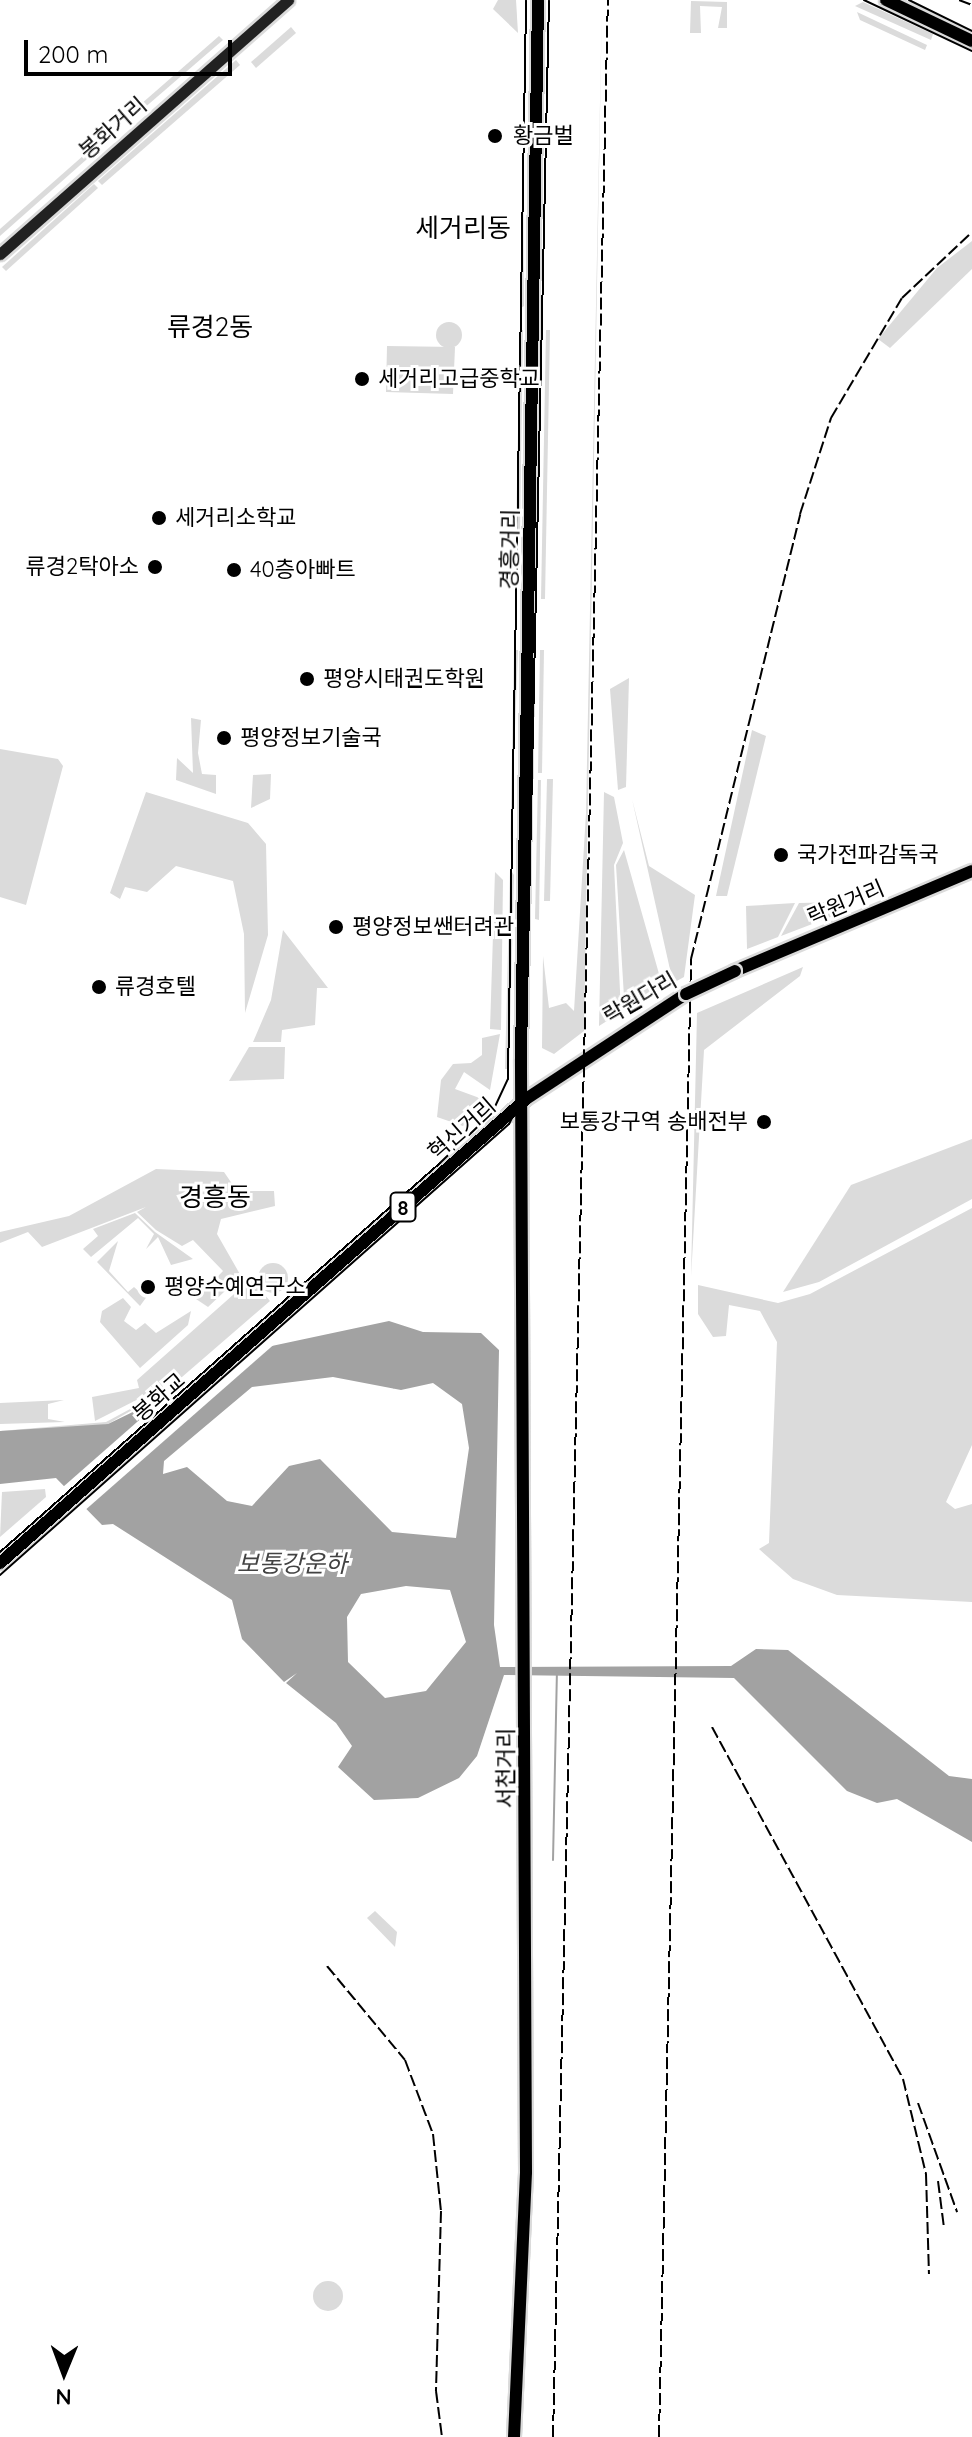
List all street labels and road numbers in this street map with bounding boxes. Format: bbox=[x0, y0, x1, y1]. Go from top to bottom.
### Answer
street label: 봉화거리 bbox=[74, 91, 152, 165]
street label: 경흥거리 bbox=[496, 508, 524, 590]
street label: 락원거리 bbox=[804, 875, 888, 931]
street label: 락원다리 bbox=[598, 966, 682, 1030]
street label: 혁신거리 bbox=[423, 1092, 501, 1166]
road number: 8 bbox=[389, 1191, 417, 1223]
street label: 봉화교 bbox=[127, 1367, 191, 1427]
street label: 서천거리 bbox=[493, 1728, 519, 1808]

